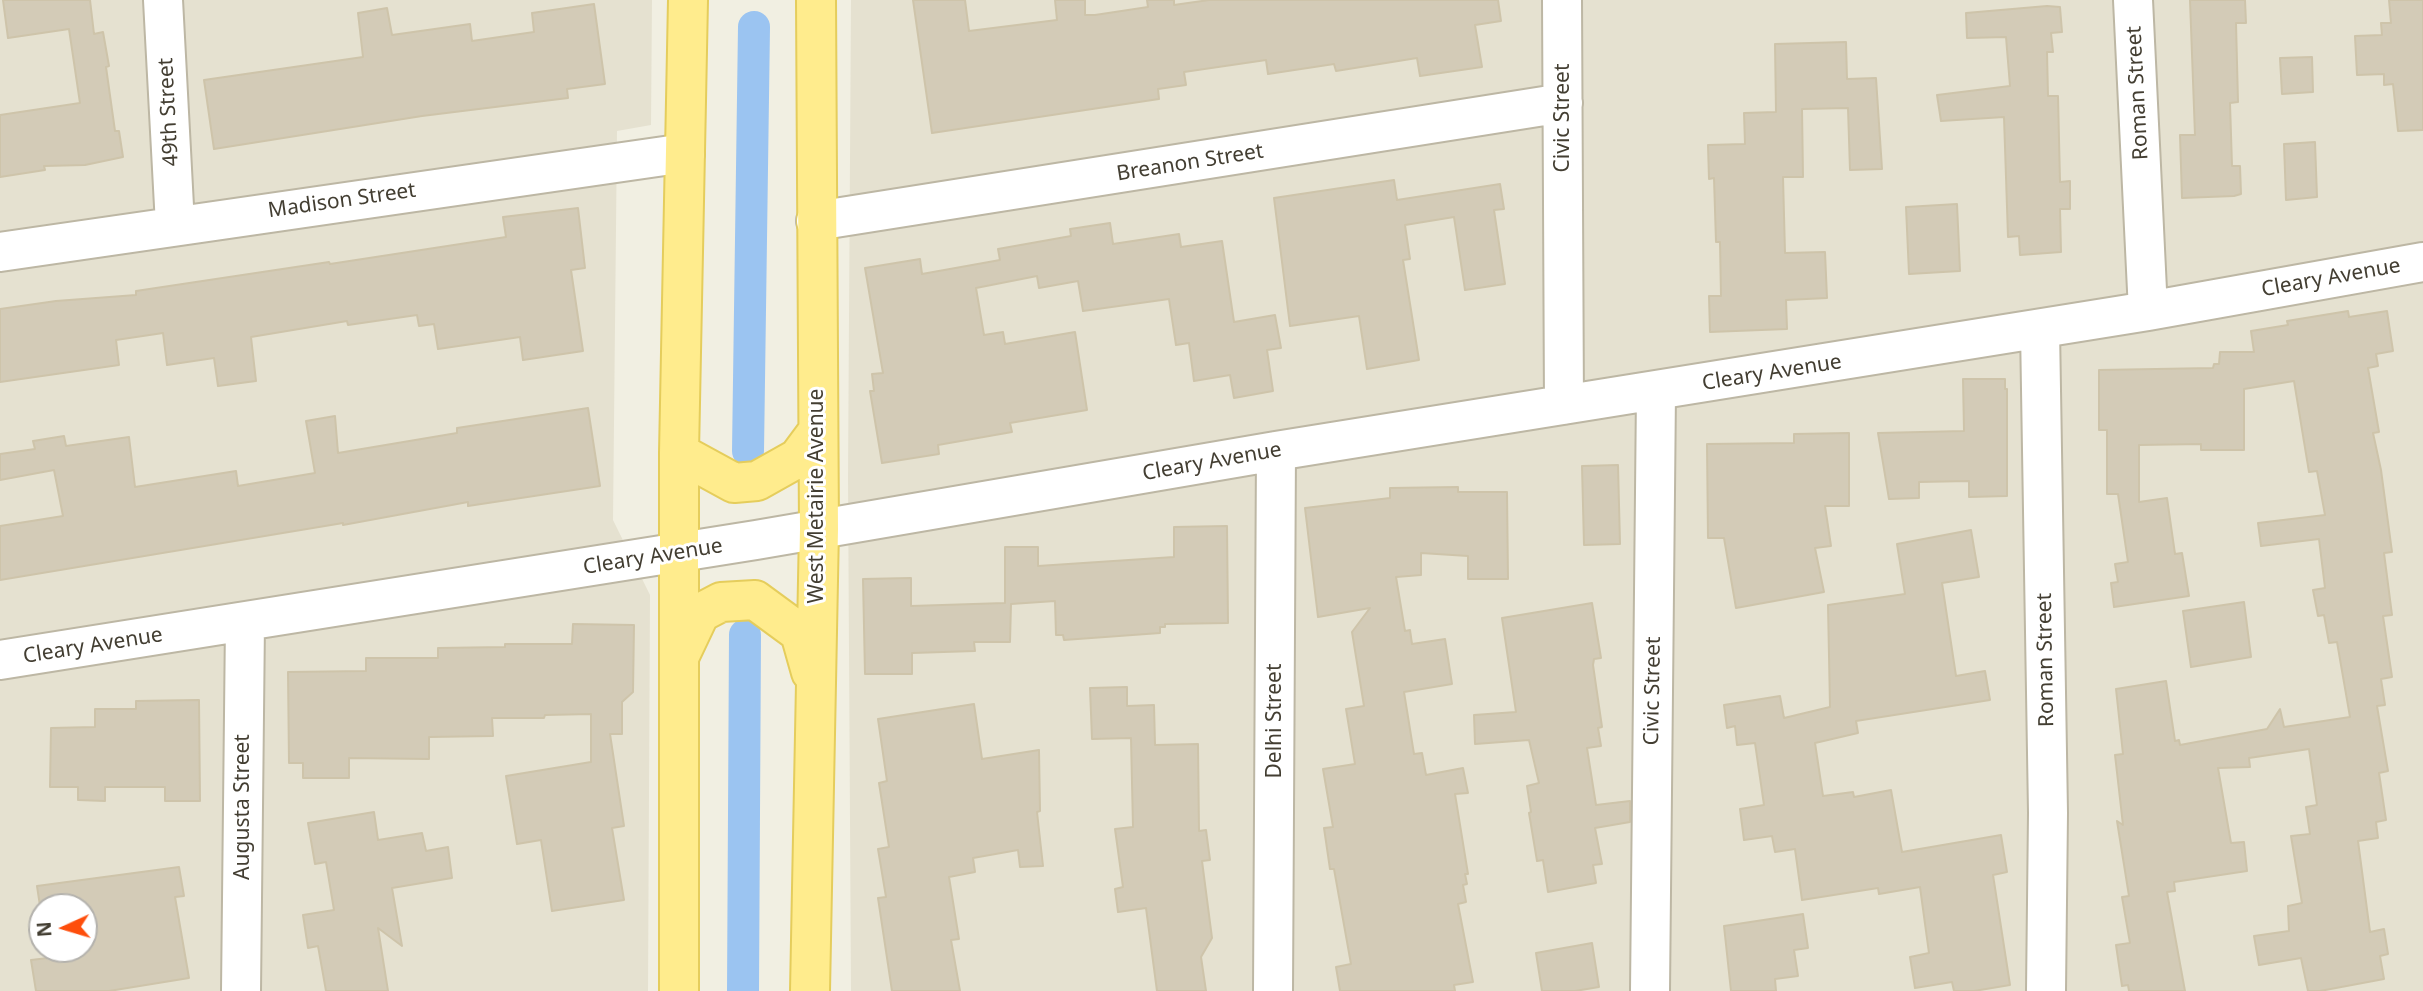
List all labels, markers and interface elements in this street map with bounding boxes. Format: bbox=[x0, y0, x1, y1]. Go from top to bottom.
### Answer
street label: Roman Street bbox=[2122, 25, 2154, 161]
street label: 49th Street bbox=[154, 57, 184, 167]
street label: Civic Street bbox=[1550, 64, 1576, 172]
street label: Breanon Street bbox=[1115, 139, 1265, 187]
street label: Madison Street bbox=[266, 178, 418, 224]
street label: Cleary Avenue bbox=[2259, 253, 2403, 303]
street label: Cleary Avenue bbox=[1700, 350, 1844, 396]
street label: West Metairie Avenue bbox=[804, 389, 830, 603]
street label: Cleary Avenue bbox=[1140, 437, 1284, 487]
street label: Cleary Avenue bbox=[581, 534, 725, 580]
street label: Roman Street bbox=[2032, 593, 2060, 727]
street label: Cleary Avenue bbox=[21, 623, 165, 669]
street label: Civic Street bbox=[1639, 636, 1667, 746]
street label: Delhi Street bbox=[1262, 663, 1288, 779]
street label: Augusta Street bbox=[230, 734, 256, 880]
north arrow bbox=[28, 893, 98, 963]
text: N bbox=[31, 921, 58, 938]

